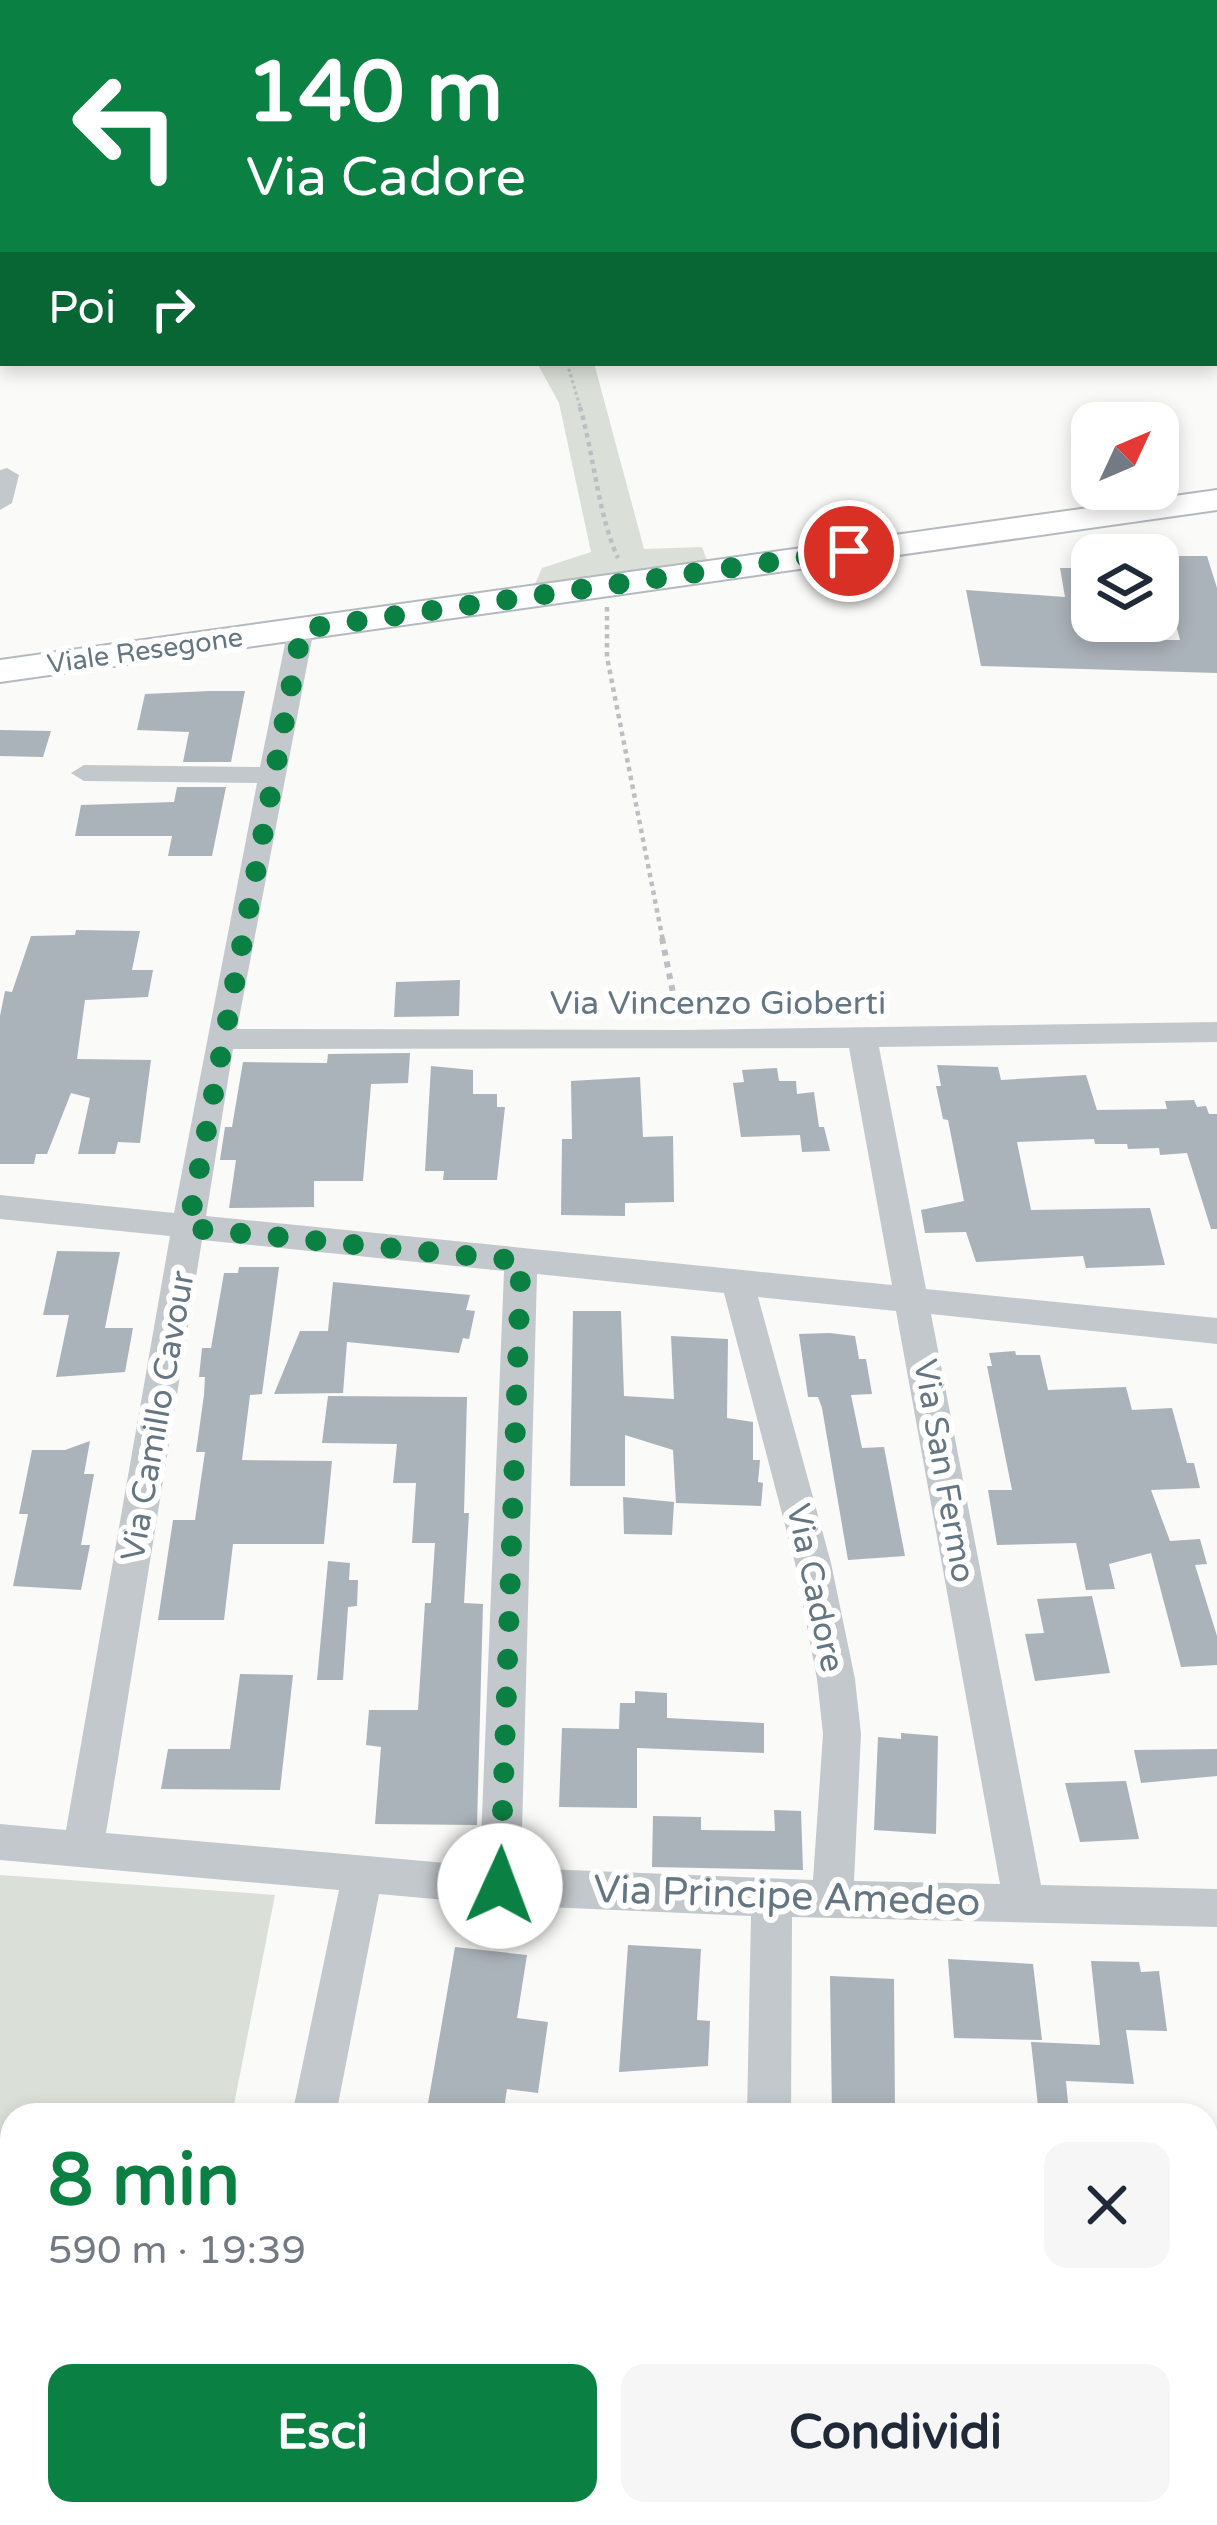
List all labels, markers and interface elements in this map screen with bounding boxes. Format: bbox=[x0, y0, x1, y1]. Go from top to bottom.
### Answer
text: 140 m bbox=[246, 43, 503, 144]
icon: left bbox=[48, 48, 204, 204]
text: Via Cadore bbox=[246, 145, 526, 210]
icon: right bbox=[140, 276, 206, 342]
text: Poi bbox=[48, 282, 116, 336]
north arrow bbox=[1071, 402, 1179, 510]
map controls bbox=[1071, 402, 1179, 642]
pin bbox=[798, 500, 900, 602]
icon: arrive bbox=[816, 518, 882, 584]
button: layers bbox=[1071, 534, 1179, 642]
street label: Viale Resegone bbox=[45, 621, 245, 681]
street label: Via Vincenzo Gioberti bbox=[550, 984, 886, 1023]
street label: Via Camillo Cavour bbox=[113, 1267, 203, 1564]
street label: Via San Fermo bbox=[905, 1356, 983, 1586]
street label: Via Cadore bbox=[778, 1500, 852, 1676]
position arrow bbox=[437, 1823, 563, 1949]
street label: Via Principe Amedeo bbox=[593, 1866, 981, 1926]
text: 8 min bbox=[48, 2138, 240, 2225]
button: close bbox=[1044, 2142, 1170, 2268]
text: 590 m · 19:39 bbox=[48, 2227, 306, 2274]
button: Esci bbox=[48, 2364, 597, 2502]
button: Condividi bbox=[621, 2364, 1170, 2502]

